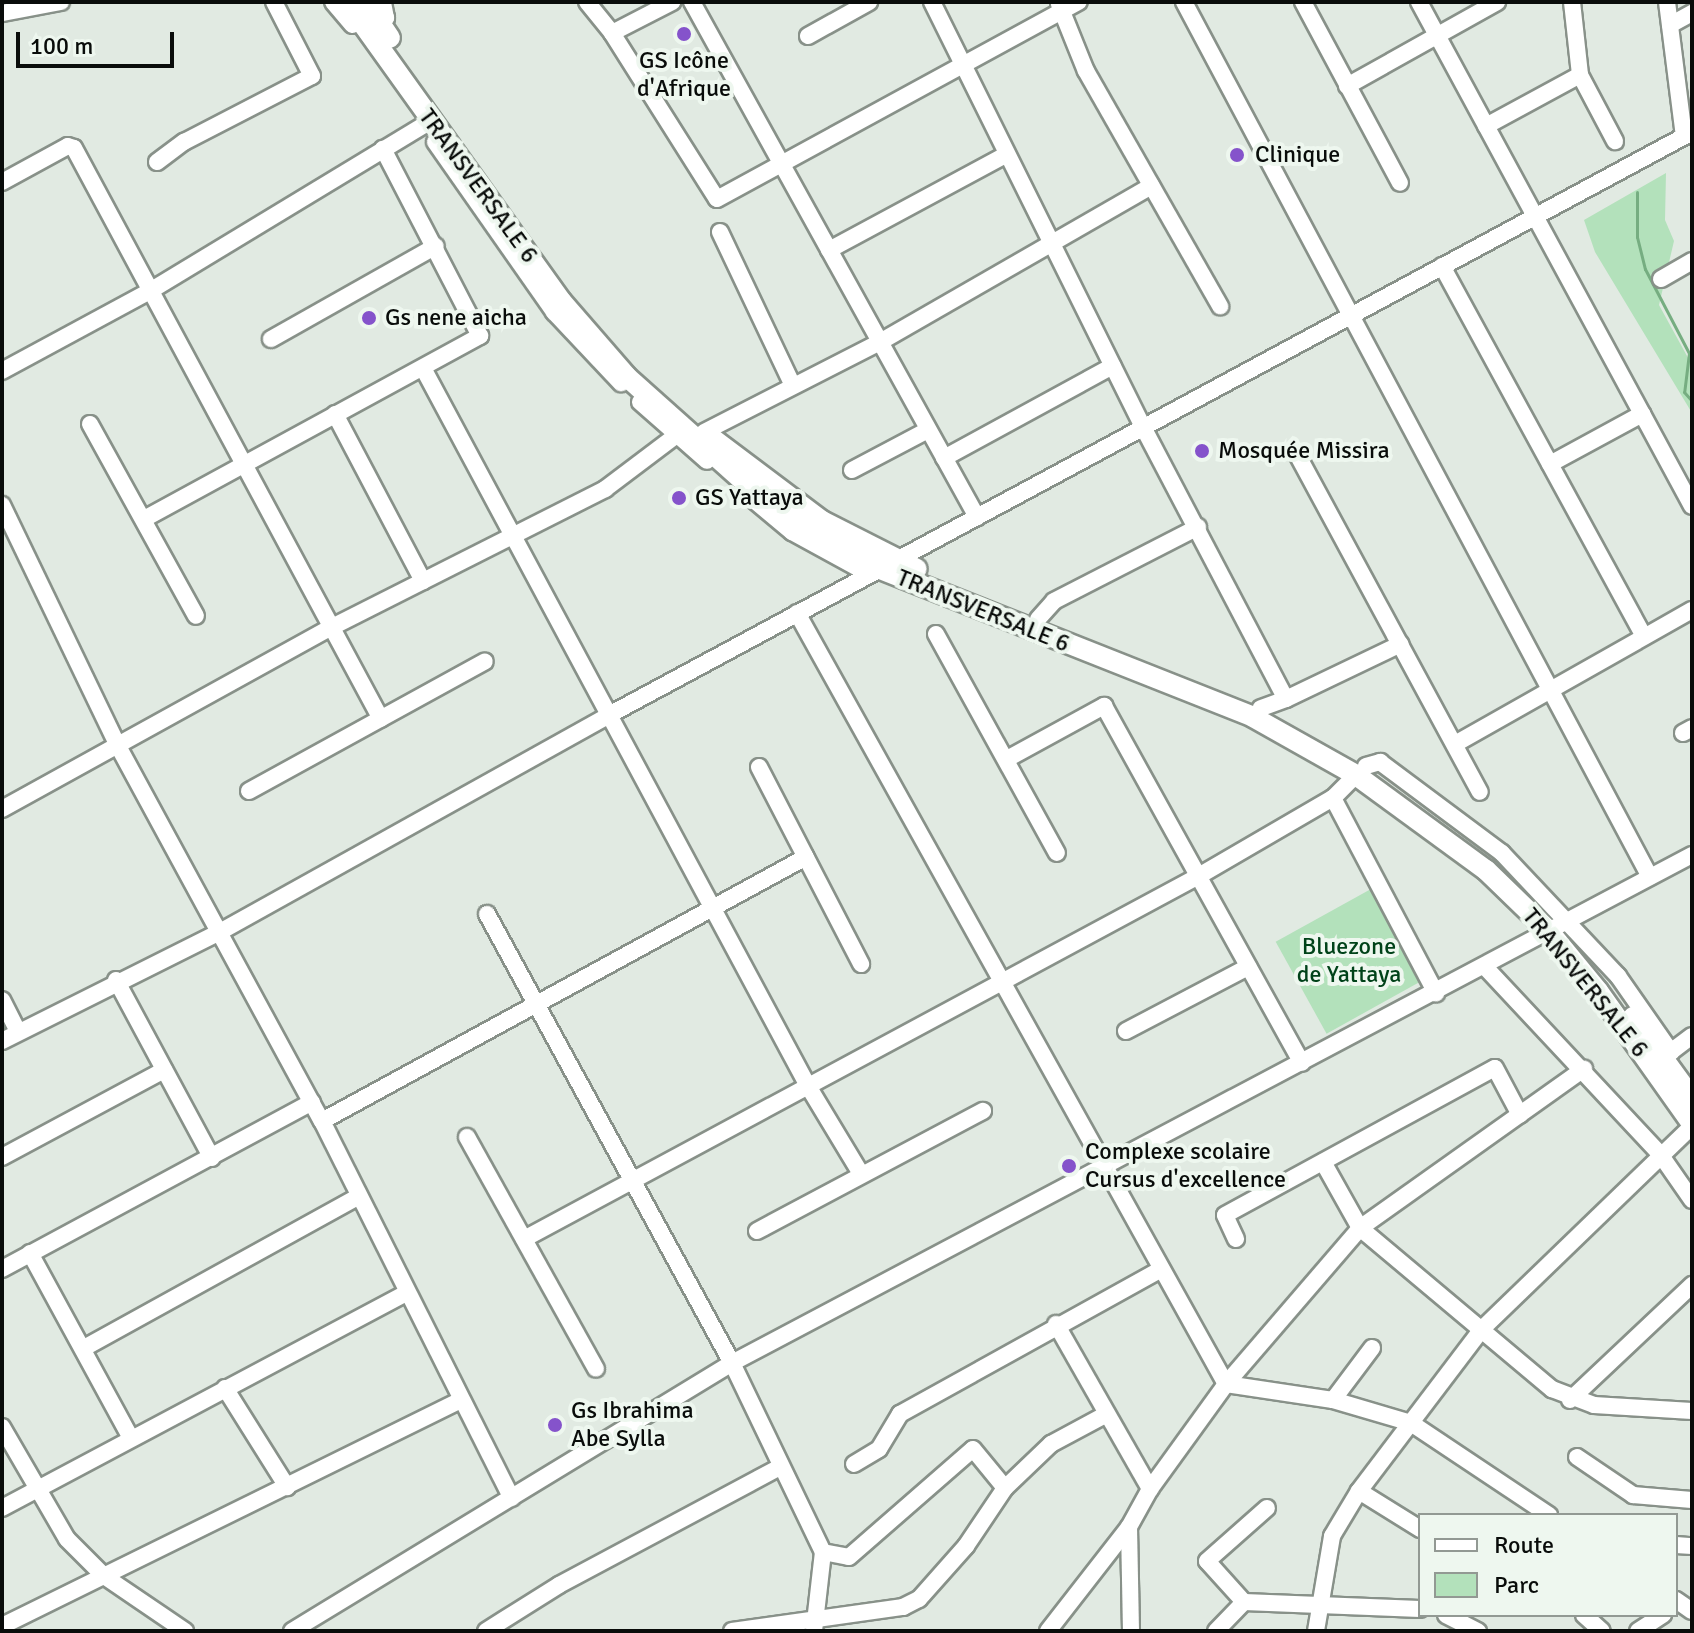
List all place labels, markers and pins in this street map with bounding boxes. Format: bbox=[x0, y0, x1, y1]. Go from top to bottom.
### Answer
marker: GS Icône d'Afrique bbox=[675, 25, 693, 43]
place label: GS Icône d'Afrique bbox=[637, 47, 731, 103]
place label: Clinique bbox=[1255, 141, 1340, 169]
marker: Clinique bbox=[1226, 144, 1248, 166]
place label: Gs nene aicha bbox=[385, 304, 527, 332]
marker: Gs nene aicha bbox=[360, 309, 378, 327]
place label: Mosquée Missira bbox=[1218, 437, 1390, 465]
marker: Mosquée Missira bbox=[1193, 442, 1211, 460]
place label: GS Yattaya bbox=[695, 484, 804, 512]
marker: GS Yattaya bbox=[670, 489, 688, 507]
place label: Complexe scolaire Cursus d'excellence bbox=[1085, 1138, 1286, 1194]
marker: Complexe scolaire Cursus d'excellence bbox=[1060, 1157, 1078, 1175]
place label: Gs Ibrahima Abe Sylla bbox=[571, 1397, 694, 1453]
marker: Gs Ibrahima Abe Sylla bbox=[546, 1416, 564, 1434]

